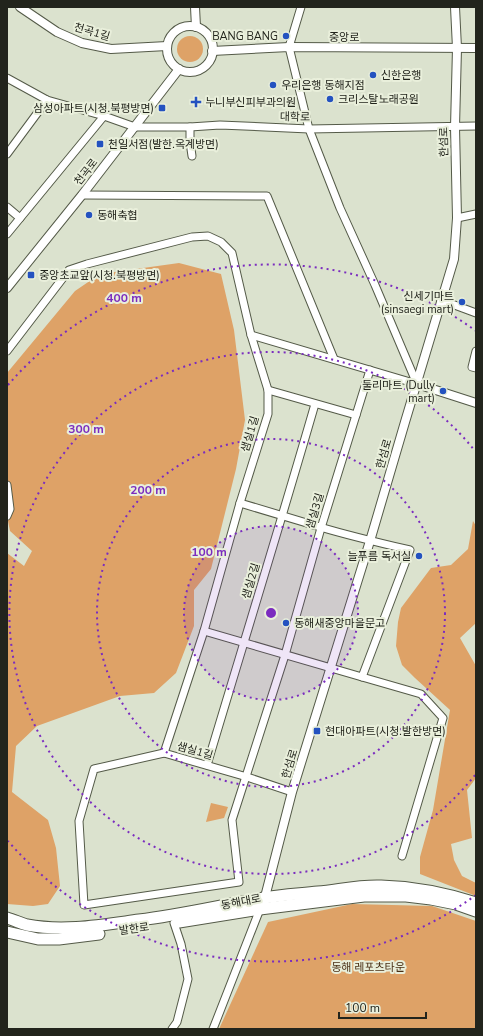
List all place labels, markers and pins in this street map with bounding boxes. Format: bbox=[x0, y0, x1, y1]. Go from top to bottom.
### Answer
place label: BANG BANG bbox=[212, 29, 278, 44]
marker: BANG BANG bbox=[281, 31, 291, 41]
place label: 신한은행 bbox=[381, 68, 421, 83]
marker: 신한은행 bbox=[368, 70, 378, 80]
place label: 우리은행 동해지점 bbox=[281, 78, 365, 93]
marker: 우리은행 동해지점 bbox=[268, 80, 278, 90]
place label: 크리스탈노래공원 bbox=[338, 92, 419, 107]
marker: 크리스탈노래공원 bbox=[325, 94, 335, 104]
place label: 누니부신피부과의원 bbox=[205, 95, 296, 110]
marker: 누니부신피부과의원 bbox=[190, 96, 202, 108]
place label: 삼성아파트(시청.북평방면) bbox=[33, 101, 154, 116]
marker: 삼성아파트(시청.북평방면) bbox=[157, 103, 167, 113]
place label: 천일서점(발한.옥계방면) bbox=[108, 137, 219, 152]
marker: 천일서점(발한.옥계방면) bbox=[95, 139, 105, 149]
place label: 동해축협 bbox=[97, 208, 137, 223]
marker: 동해축협 bbox=[84, 210, 94, 220]
place label: 중앙초교앞(시청.북평방면) bbox=[39, 268, 160, 283]
marker: 중앙초교앞(시청.북평방면) bbox=[26, 270, 36, 280]
place label: 신세기마트 (sinsaegi mart) bbox=[381, 289, 454, 317]
marker: 신세기마트 (sinsaegi mart) bbox=[457, 297, 467, 307]
place label: 둘리마트 (Dully mart) bbox=[362, 378, 435, 406]
marker: 둘리마트 (Dully mart) bbox=[438, 386, 448, 396]
place label: 늘푸름 독서실 bbox=[347, 549, 411, 564]
marker: 늘푸름 독서실 bbox=[414, 551, 424, 561]
centre of rings bbox=[264, 606, 278, 620]
place label: 동해새중앙마을문고 bbox=[294, 616, 385, 631]
marker: 동해새중앙마을문고 bbox=[281, 618, 291, 628]
place label: 현대아파트(시청.발한방면) bbox=[325, 724, 446, 739]
marker: 현대아파트(시청.발한방면) bbox=[312, 726, 322, 736]

